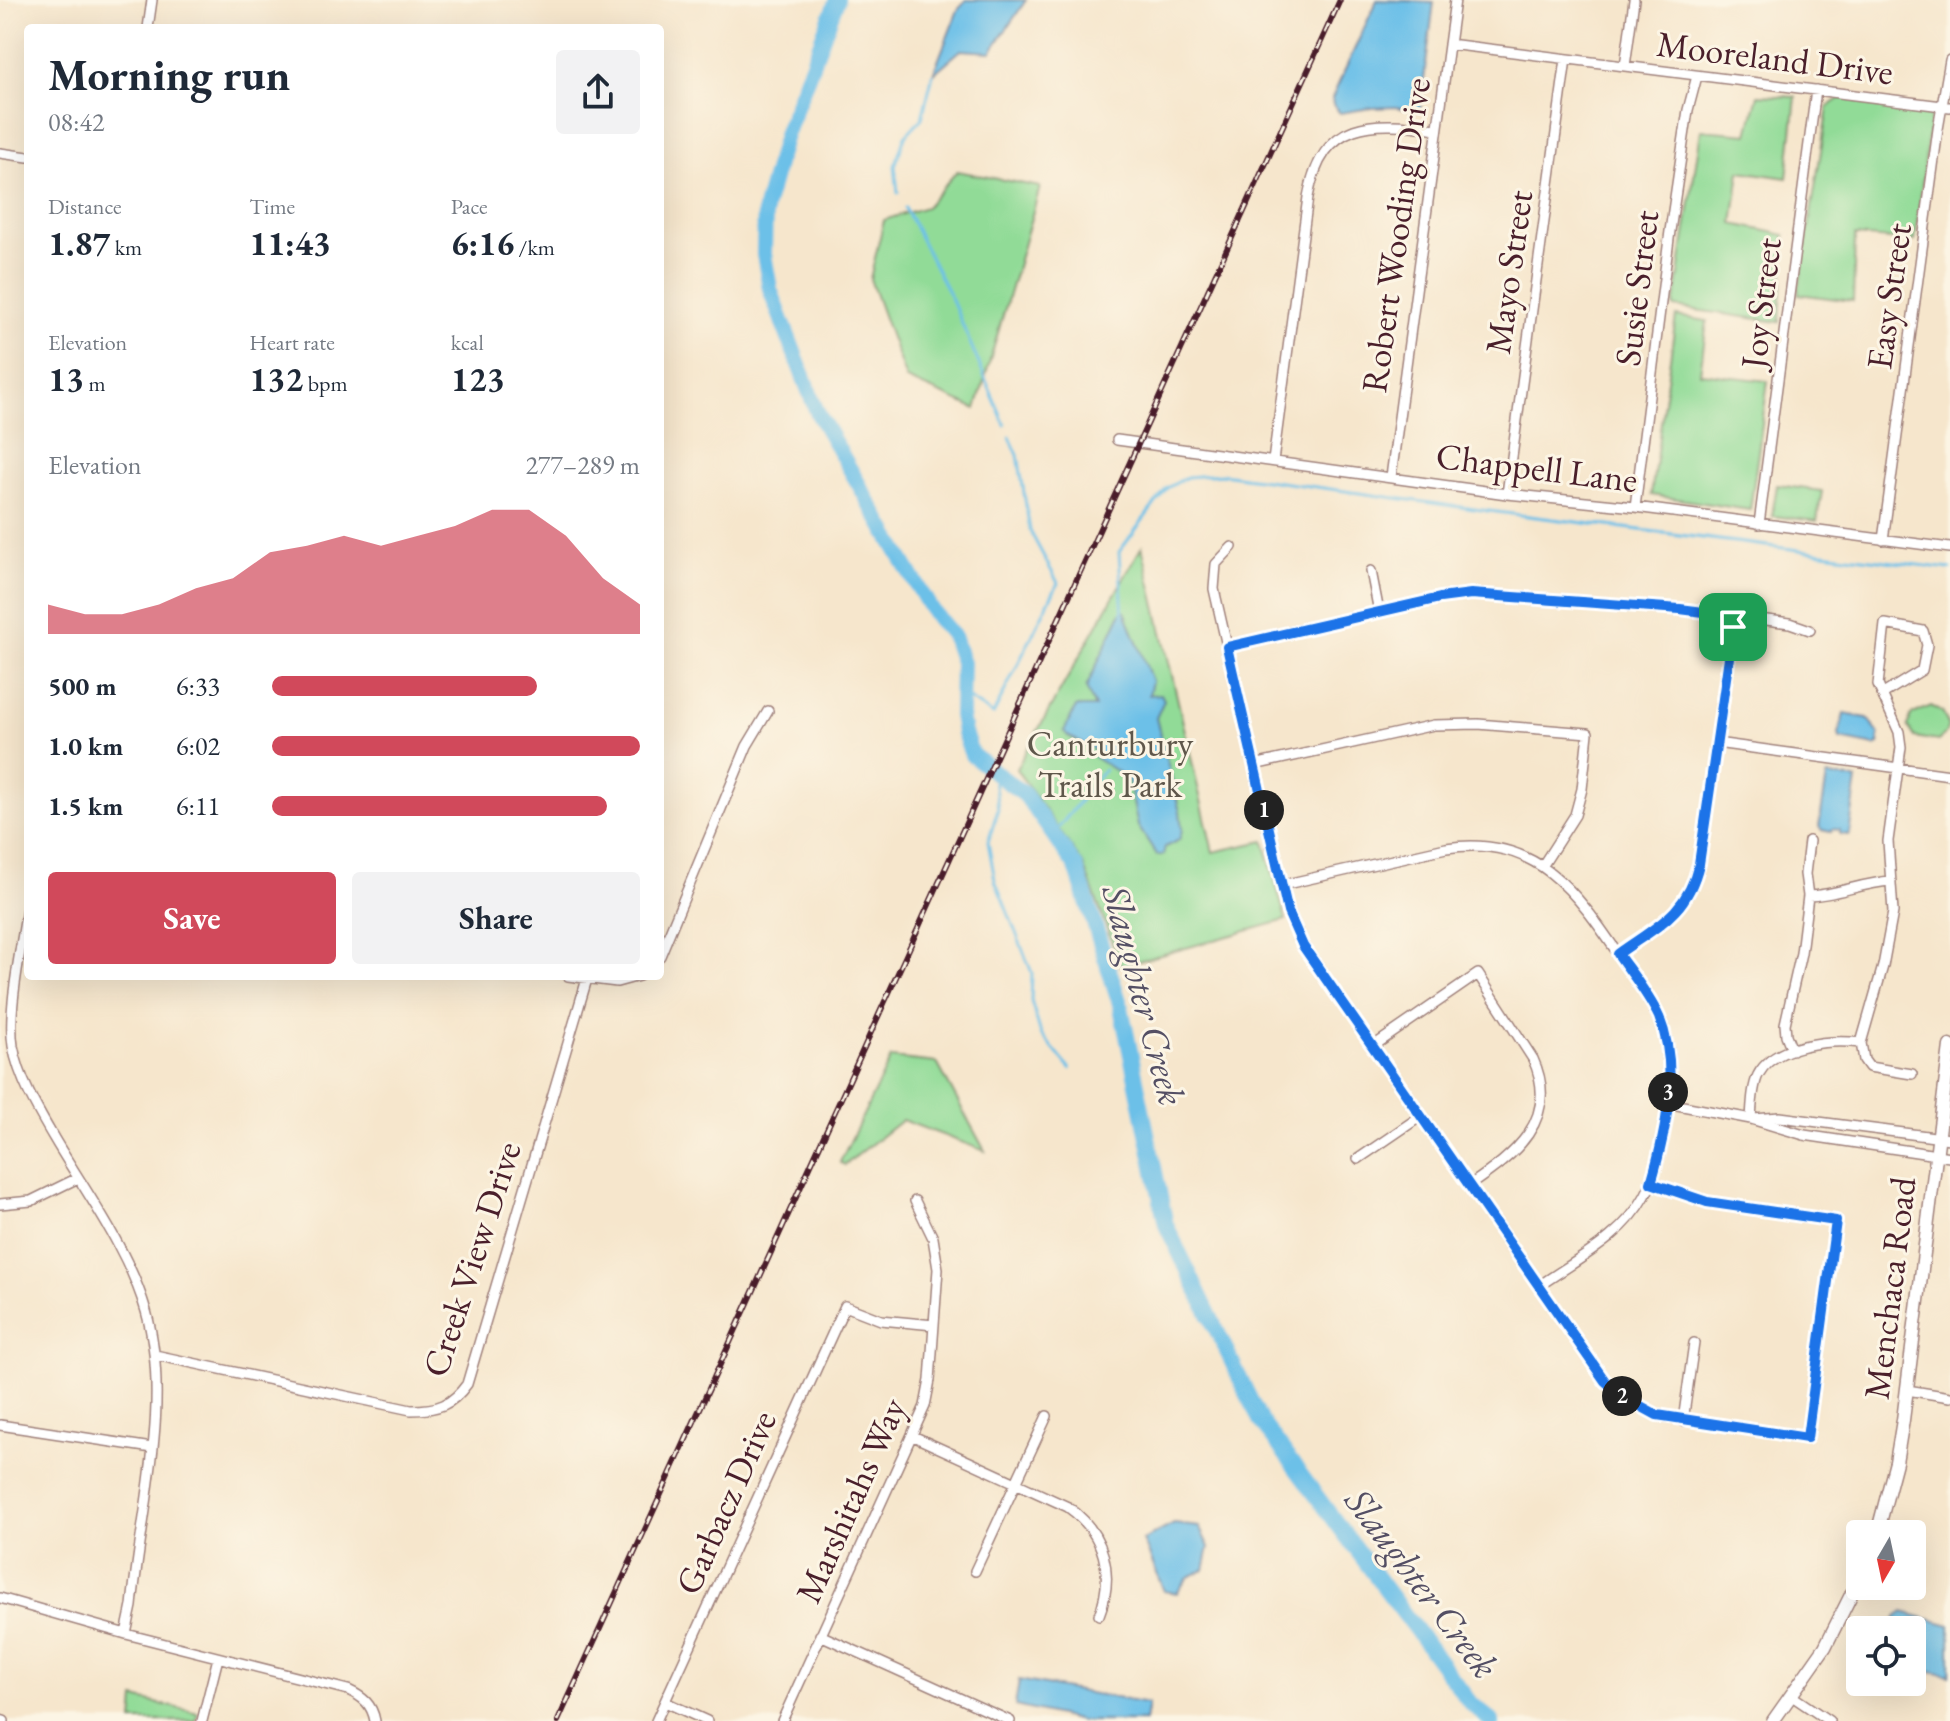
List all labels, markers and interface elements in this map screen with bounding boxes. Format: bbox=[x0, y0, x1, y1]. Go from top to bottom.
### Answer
street label: Mooreland Drive bbox=[1654, 20, 1896, 95]
text: Morning run bbox=[48, 46, 290, 103]
button: share bbox=[556, 50, 640, 134]
street label: Robert Wooding Drive bbox=[1350, 75, 1441, 396]
text: 08:42 bbox=[48, 105, 104, 139]
street label: Mayo Street bbox=[1474, 187, 1543, 357]
text: Distance bbox=[48, 192, 121, 221]
text: Time bbox=[249, 192, 295, 221]
text: Pace bbox=[451, 192, 488, 221]
street label: Susie Street bbox=[1604, 207, 1669, 369]
street label: Easy Street bbox=[1855, 219, 1922, 372]
text: 1.87 bbox=[48, 221, 110, 265]
text: 11:43 bbox=[249, 221, 331, 265]
text: 6:16 bbox=[451, 221, 514, 265]
text: km bbox=[110, 233, 142, 262]
text: /km bbox=[514, 233, 555, 262]
street label: Joy Street bbox=[1729, 234, 1792, 374]
text: Elevation bbox=[48, 328, 127, 357]
text: Heart rate bbox=[249, 328, 335, 357]
text: kcal bbox=[451, 328, 484, 357]
text: 13 bbox=[48, 357, 84, 401]
text: 132 bbox=[249, 357, 303, 401]
text: 123 bbox=[451, 357, 505, 401]
text: m bbox=[84, 369, 106, 398]
text: bpm bbox=[303, 369, 348, 398]
street label: Chappell Lane bbox=[1433, 432, 1640, 503]
text: Elevation bbox=[48, 448, 142, 482]
text: 277–289 m bbox=[525, 448, 640, 482]
pin bbox=[1699, 593, 1767, 661]
icon: arrive bbox=[1711, 605, 1755, 649]
text: 500 m bbox=[48, 669, 116, 703]
text: 6:33 bbox=[176, 669, 220, 703]
park label: Canturbury Trails Park bbox=[1027, 720, 1193, 808]
text: 1.0 km bbox=[48, 729, 123, 763]
text: 6:02 bbox=[176, 729, 220, 763]
text: 1.5 km bbox=[48, 789, 123, 823]
text: 6:11 bbox=[176, 789, 220, 823]
pin: 1 bbox=[1244, 790, 1284, 830]
text: 1 bbox=[1258, 795, 1270, 824]
button: Save bbox=[48, 872, 336, 964]
button: Share bbox=[352, 872, 640, 964]
water label: Slaughter Creek bbox=[1091, 878, 1197, 1110]
pin: 3 bbox=[1648, 1072, 1688, 1112]
text: 3 bbox=[1662, 1077, 1674, 1106]
street label: Creek View Drive bbox=[411, 1136, 532, 1383]
street label: Menchaca Road bbox=[1853, 1174, 1927, 1402]
pin: 2 bbox=[1602, 1376, 1642, 1416]
text: 2 bbox=[1616, 1381, 1628, 1410]
street label: Marshitahs Way bbox=[784, 1390, 917, 1610]
street label: Garbacz Drive bbox=[664, 1403, 787, 1601]
water label: Slaughter Creek bbox=[1334, 1477, 1510, 1688]
north arrow bbox=[1846, 1520, 1926, 1600]
map controls bbox=[1846, 1520, 1926, 1696]
button: locate bbox=[1846, 1616, 1926, 1696]

